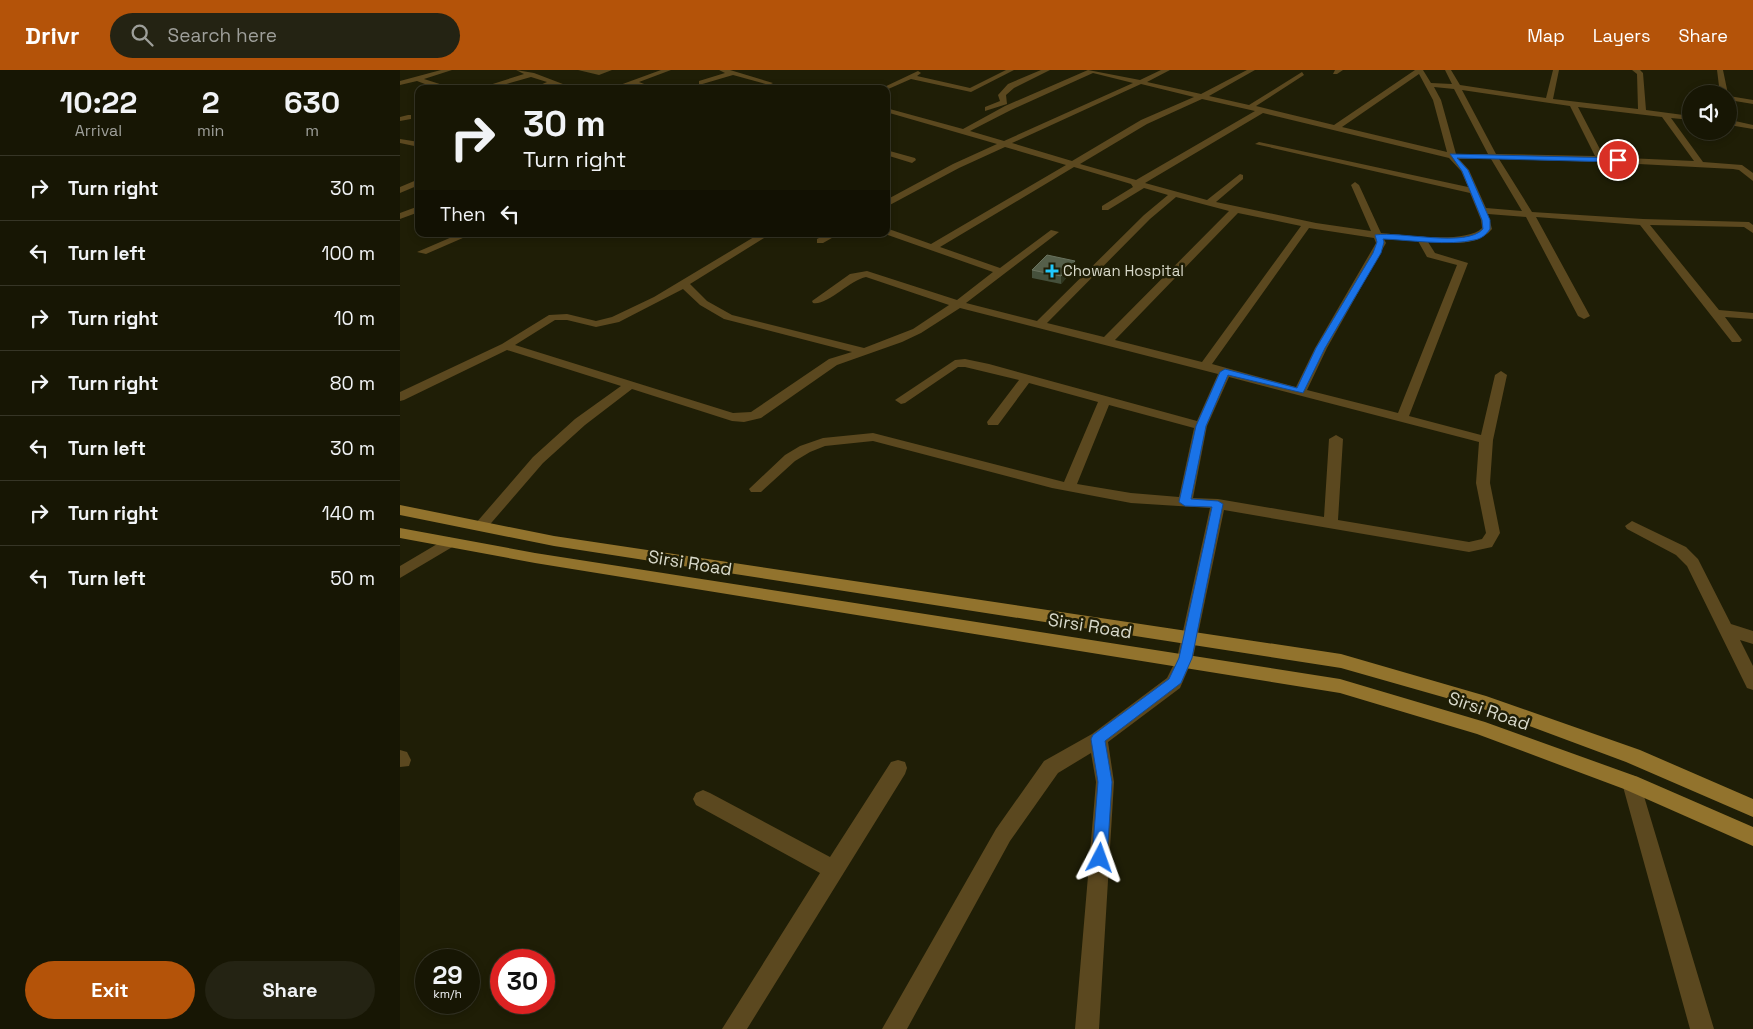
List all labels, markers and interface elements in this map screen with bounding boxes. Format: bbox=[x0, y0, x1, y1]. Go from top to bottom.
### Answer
search box bbox=[110, 13, 460, 58]
text: Drivr bbox=[25, 20, 80, 51]
icon: search bbox=[128, 21, 156, 49]
text: Search here bbox=[168, 23, 277, 48]
text: Map bbox=[1527, 24, 1565, 47]
text: Layers bbox=[1593, 24, 1650, 47]
text: Share bbox=[1678, 24, 1728, 47]
text: 10:22 bbox=[60, 83, 137, 122]
text: 2 bbox=[202, 83, 220, 122]
text: 630 bbox=[284, 83, 340, 122]
map controls bbox=[1682, 85, 1737, 140]
button: sound bbox=[1682, 85, 1737, 140]
text: 30 m bbox=[523, 102, 606, 146]
icon: right bbox=[440, 105, 505, 170]
text: Arrival bbox=[75, 120, 122, 141]
text: min bbox=[197, 120, 224, 141]
text: m bbox=[305, 120, 319, 141]
pin bbox=[1597, 139, 1639, 181]
text: Turn right bbox=[523, 145, 626, 173]
icon: arrive bbox=[1604, 146, 1632, 174]
icon: right bbox=[25, 174, 53, 202]
text: Turn right bbox=[68, 176, 158, 201]
text: 30 m bbox=[330, 176, 375, 201]
icon: left bbox=[496, 200, 524, 228]
text: Then bbox=[440, 202, 486, 227]
icon: left bbox=[25, 239, 53, 267]
text: Turn left bbox=[68, 241, 146, 266]
text: 100 m bbox=[321, 241, 375, 266]
place label: Chowan Hospital bbox=[1063, 261, 1184, 280]
marker: Chowan Hospital bbox=[1045, 264, 1059, 278]
icon: right bbox=[25, 304, 53, 332]
text: Turn right bbox=[68, 306, 158, 331]
text: 10 m bbox=[334, 306, 375, 331]
icon: right bbox=[25, 369, 53, 397]
text: Turn right bbox=[68, 371, 158, 396]
text: 80 m bbox=[330, 371, 375, 396]
icon: left bbox=[25, 434, 53, 462]
text: Turn left bbox=[68, 436, 146, 461]
text: 30 m bbox=[330, 436, 375, 461]
icon: right bbox=[25, 499, 53, 527]
text: Turn right bbox=[68, 501, 158, 526]
text: 140 m bbox=[322, 501, 375, 526]
street label: Sirsi Road bbox=[646, 545, 734, 580]
icon: left bbox=[25, 564, 53, 592]
text: Turn left bbox=[68, 566, 146, 591]
text: 50 m bbox=[330, 566, 375, 591]
street label: Sirsi Road bbox=[1046, 608, 1134, 643]
street label: Sirsi Road bbox=[1445, 686, 1533, 735]
position arrow bbox=[1073, 831, 1125, 883]
speed limit sign: 30 bbox=[490, 949, 555, 1014]
text: 29 bbox=[432, 959, 463, 991]
button: Exit bbox=[25, 961, 195, 1019]
button: Share bbox=[205, 961, 375, 1019]
text: km/h bbox=[433, 986, 462, 1002]

